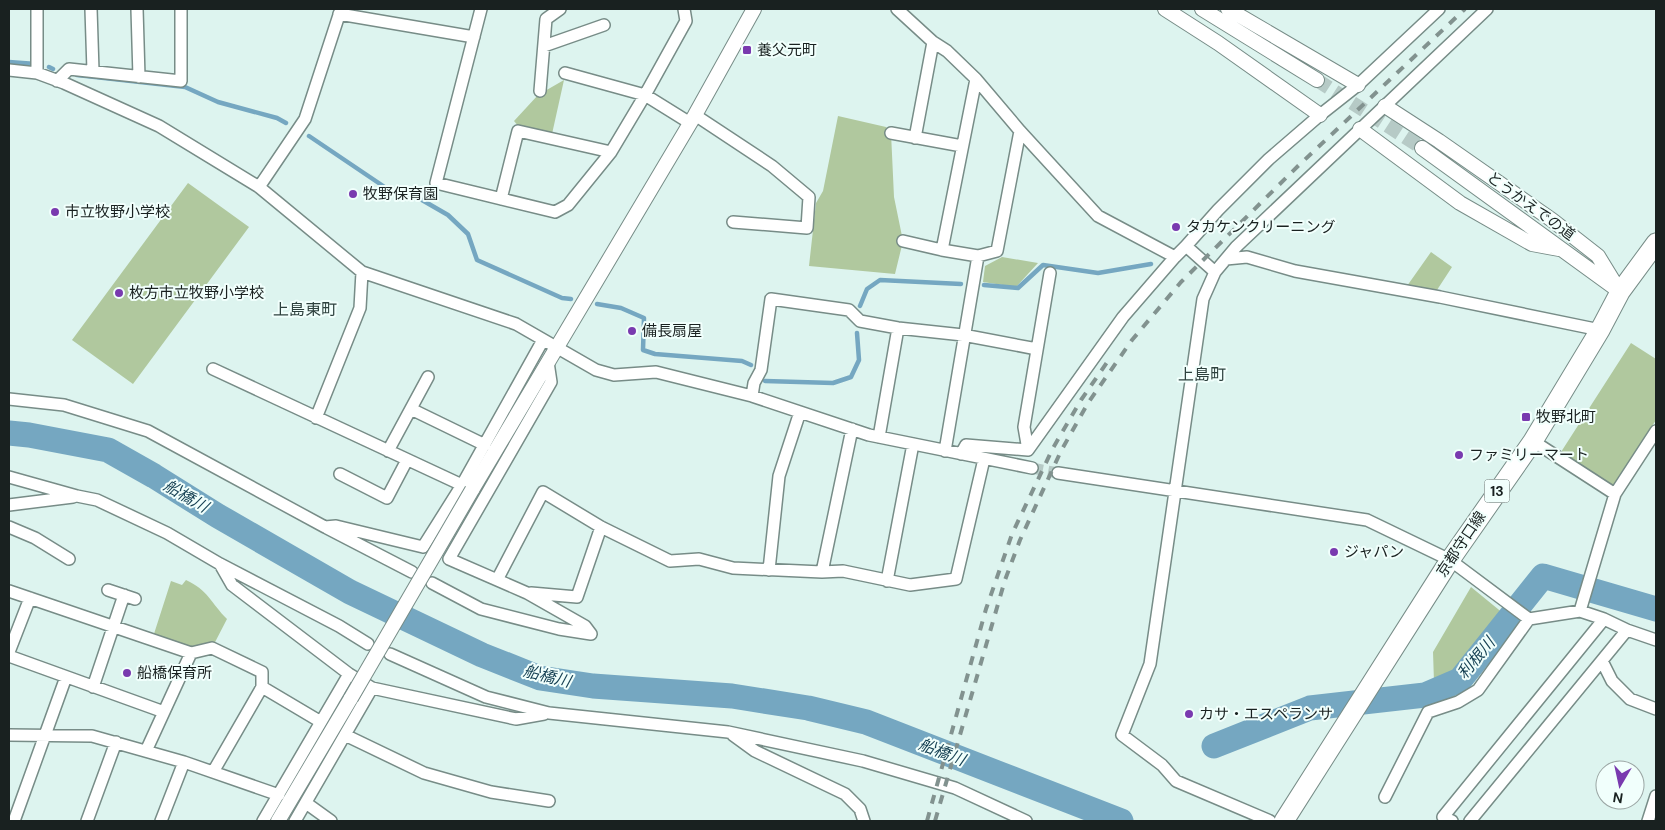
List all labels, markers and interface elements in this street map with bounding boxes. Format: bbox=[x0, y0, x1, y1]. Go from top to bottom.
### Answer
place label: 養父元町 bbox=[757, 40, 817, 60]
marker: 養父元町 bbox=[741, 44, 753, 56]
street label: とうかえでの道 bbox=[1483, 167, 1579, 245]
place label: 牧野保育園 bbox=[363, 184, 438, 204]
marker: 牧野保育園 bbox=[347, 188, 359, 200]
place label: 市立牧野小学校 bbox=[65, 202, 170, 222]
marker: 市立牧野小学校 bbox=[49, 206, 61, 218]
place label: タカケンクリーニング bbox=[1186, 217, 1336, 237]
marker: タカケンクリーニング bbox=[1170, 221, 1182, 233]
place label: 枚方市立牧野小学校 bbox=[129, 283, 264, 303]
marker: 枚方市立牧野小学校 bbox=[113, 287, 125, 299]
district label: 上島東町 bbox=[273, 299, 337, 320]
place label: 備長扇屋 bbox=[642, 321, 702, 341]
marker: 備長扇屋 bbox=[626, 325, 638, 337]
district label: 上島町 bbox=[1178, 364, 1226, 385]
place label: 牧野北町 bbox=[1536, 407, 1596, 427]
marker: 牧野北町 bbox=[1520, 411, 1532, 423]
place label: ファミリーマート bbox=[1469, 445, 1589, 465]
marker: ファミリーマート bbox=[1453, 449, 1465, 461]
water label: 船橋川 bbox=[160, 475, 214, 518]
road number: 13 bbox=[1484, 480, 1510, 502]
street label: 京都守口線 bbox=[1432, 507, 1490, 581]
place label: ジャパン bbox=[1344, 542, 1404, 562]
marker: ジャパン bbox=[1328, 546, 1340, 558]
water label: 利根川 bbox=[1453, 631, 1501, 683]
water label: 船橋川 bbox=[521, 660, 575, 692]
place label: 船橋保育所 bbox=[137, 663, 212, 683]
marker: 船橋保育所 bbox=[121, 667, 133, 679]
place label: カサ・エスペランサ bbox=[1199, 704, 1333, 724]
marker: カサ・エスペランサ bbox=[1183, 708, 1195, 720]
water label: 船橋川 bbox=[916, 734, 970, 771]
north arrow bbox=[1595, 760, 1645, 810]
text: N bbox=[1612, 788, 1624, 808]

